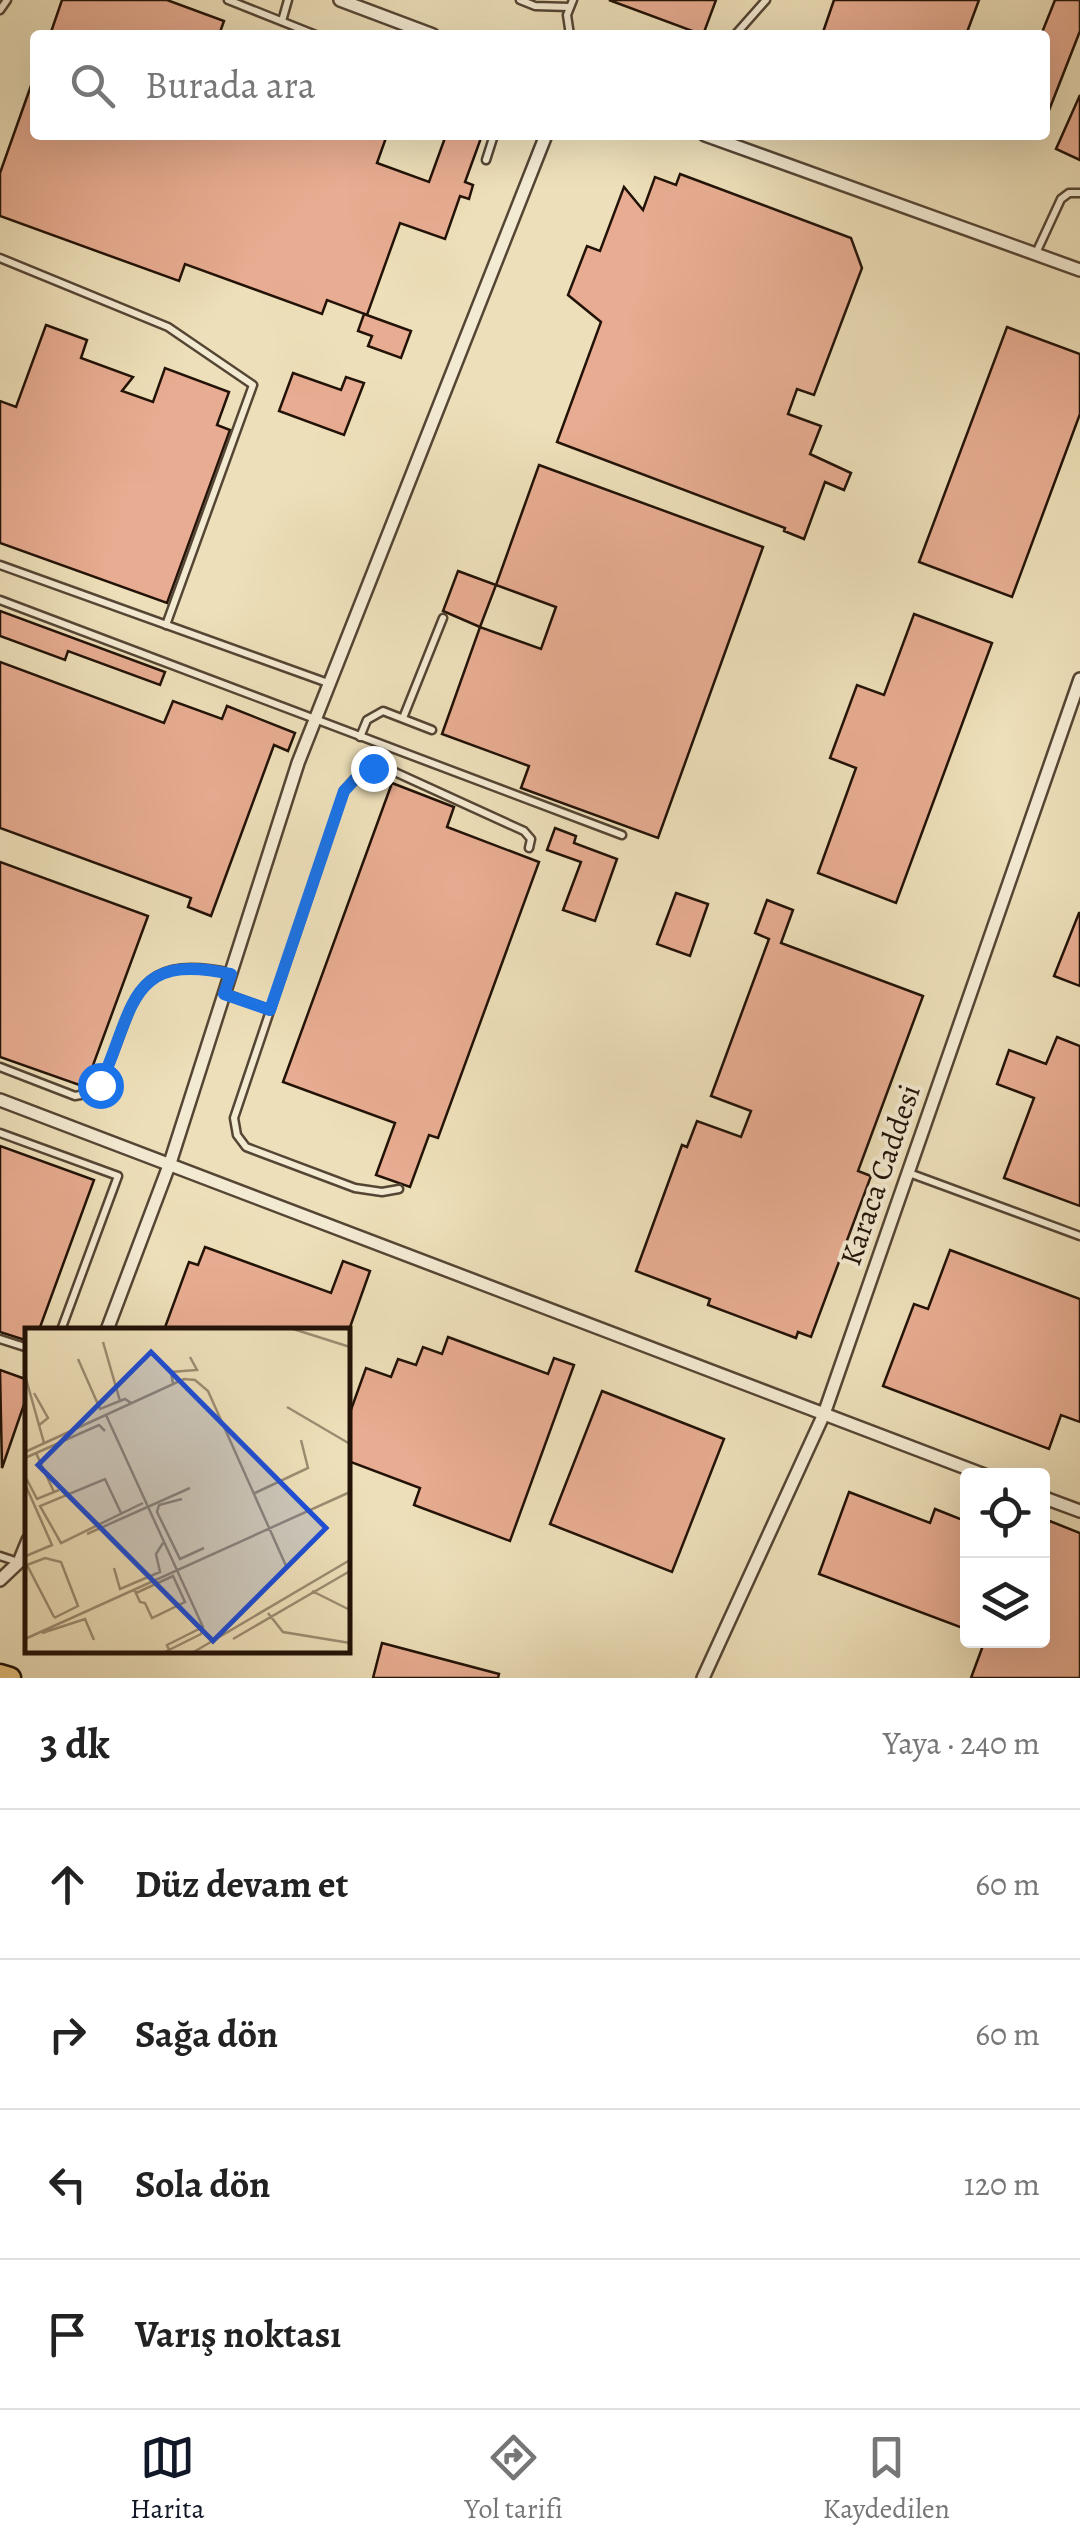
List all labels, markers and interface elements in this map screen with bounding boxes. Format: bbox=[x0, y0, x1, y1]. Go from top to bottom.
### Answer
search box bbox=[30, 30, 1050, 140]
icon: search bbox=[65, 58, 120, 113]
text: Burada ara bbox=[145, 59, 315, 111]
route end bbox=[351, 746, 397, 792]
route start bbox=[78, 1063, 124, 1109]
street label: Karaca Caddesi bbox=[830, 1079, 930, 1271]
inset map bbox=[25, 1328, 350, 1653]
map controls bbox=[960, 1468, 1050, 1648]
button: locate bbox=[960, 1468, 1050, 1558]
button: layers bbox=[960, 1558, 1050, 1648]
text: 3 dk bbox=[40, 1715, 110, 1772]
text: Yaya · 240 m bbox=[883, 1721, 1040, 1765]
icon: ahead bbox=[40, 1857, 95, 1912]
text: Düz devam et bbox=[135, 1858, 348, 1910]
text: 60 m bbox=[975, 1862, 1040, 1906]
icon: right bbox=[40, 2007, 95, 2062]
text: Sağa dön bbox=[135, 2008, 278, 2060]
text: 60 m bbox=[975, 2012, 1040, 2056]
icon: left bbox=[40, 2157, 95, 2212]
text: Sola dön bbox=[135, 2158, 270, 2210]
text: 120 m bbox=[964, 2162, 1040, 2206]
icon: arrive bbox=[40, 2307, 95, 2362]
text: Varış noktası bbox=[135, 2308, 341, 2360]
tab: Harita bbox=[130, 2430, 205, 2528]
tab: Yol tarifi bbox=[465, 2430, 563, 2528]
tab: Kaydedilen bbox=[823, 2430, 950, 2528]

